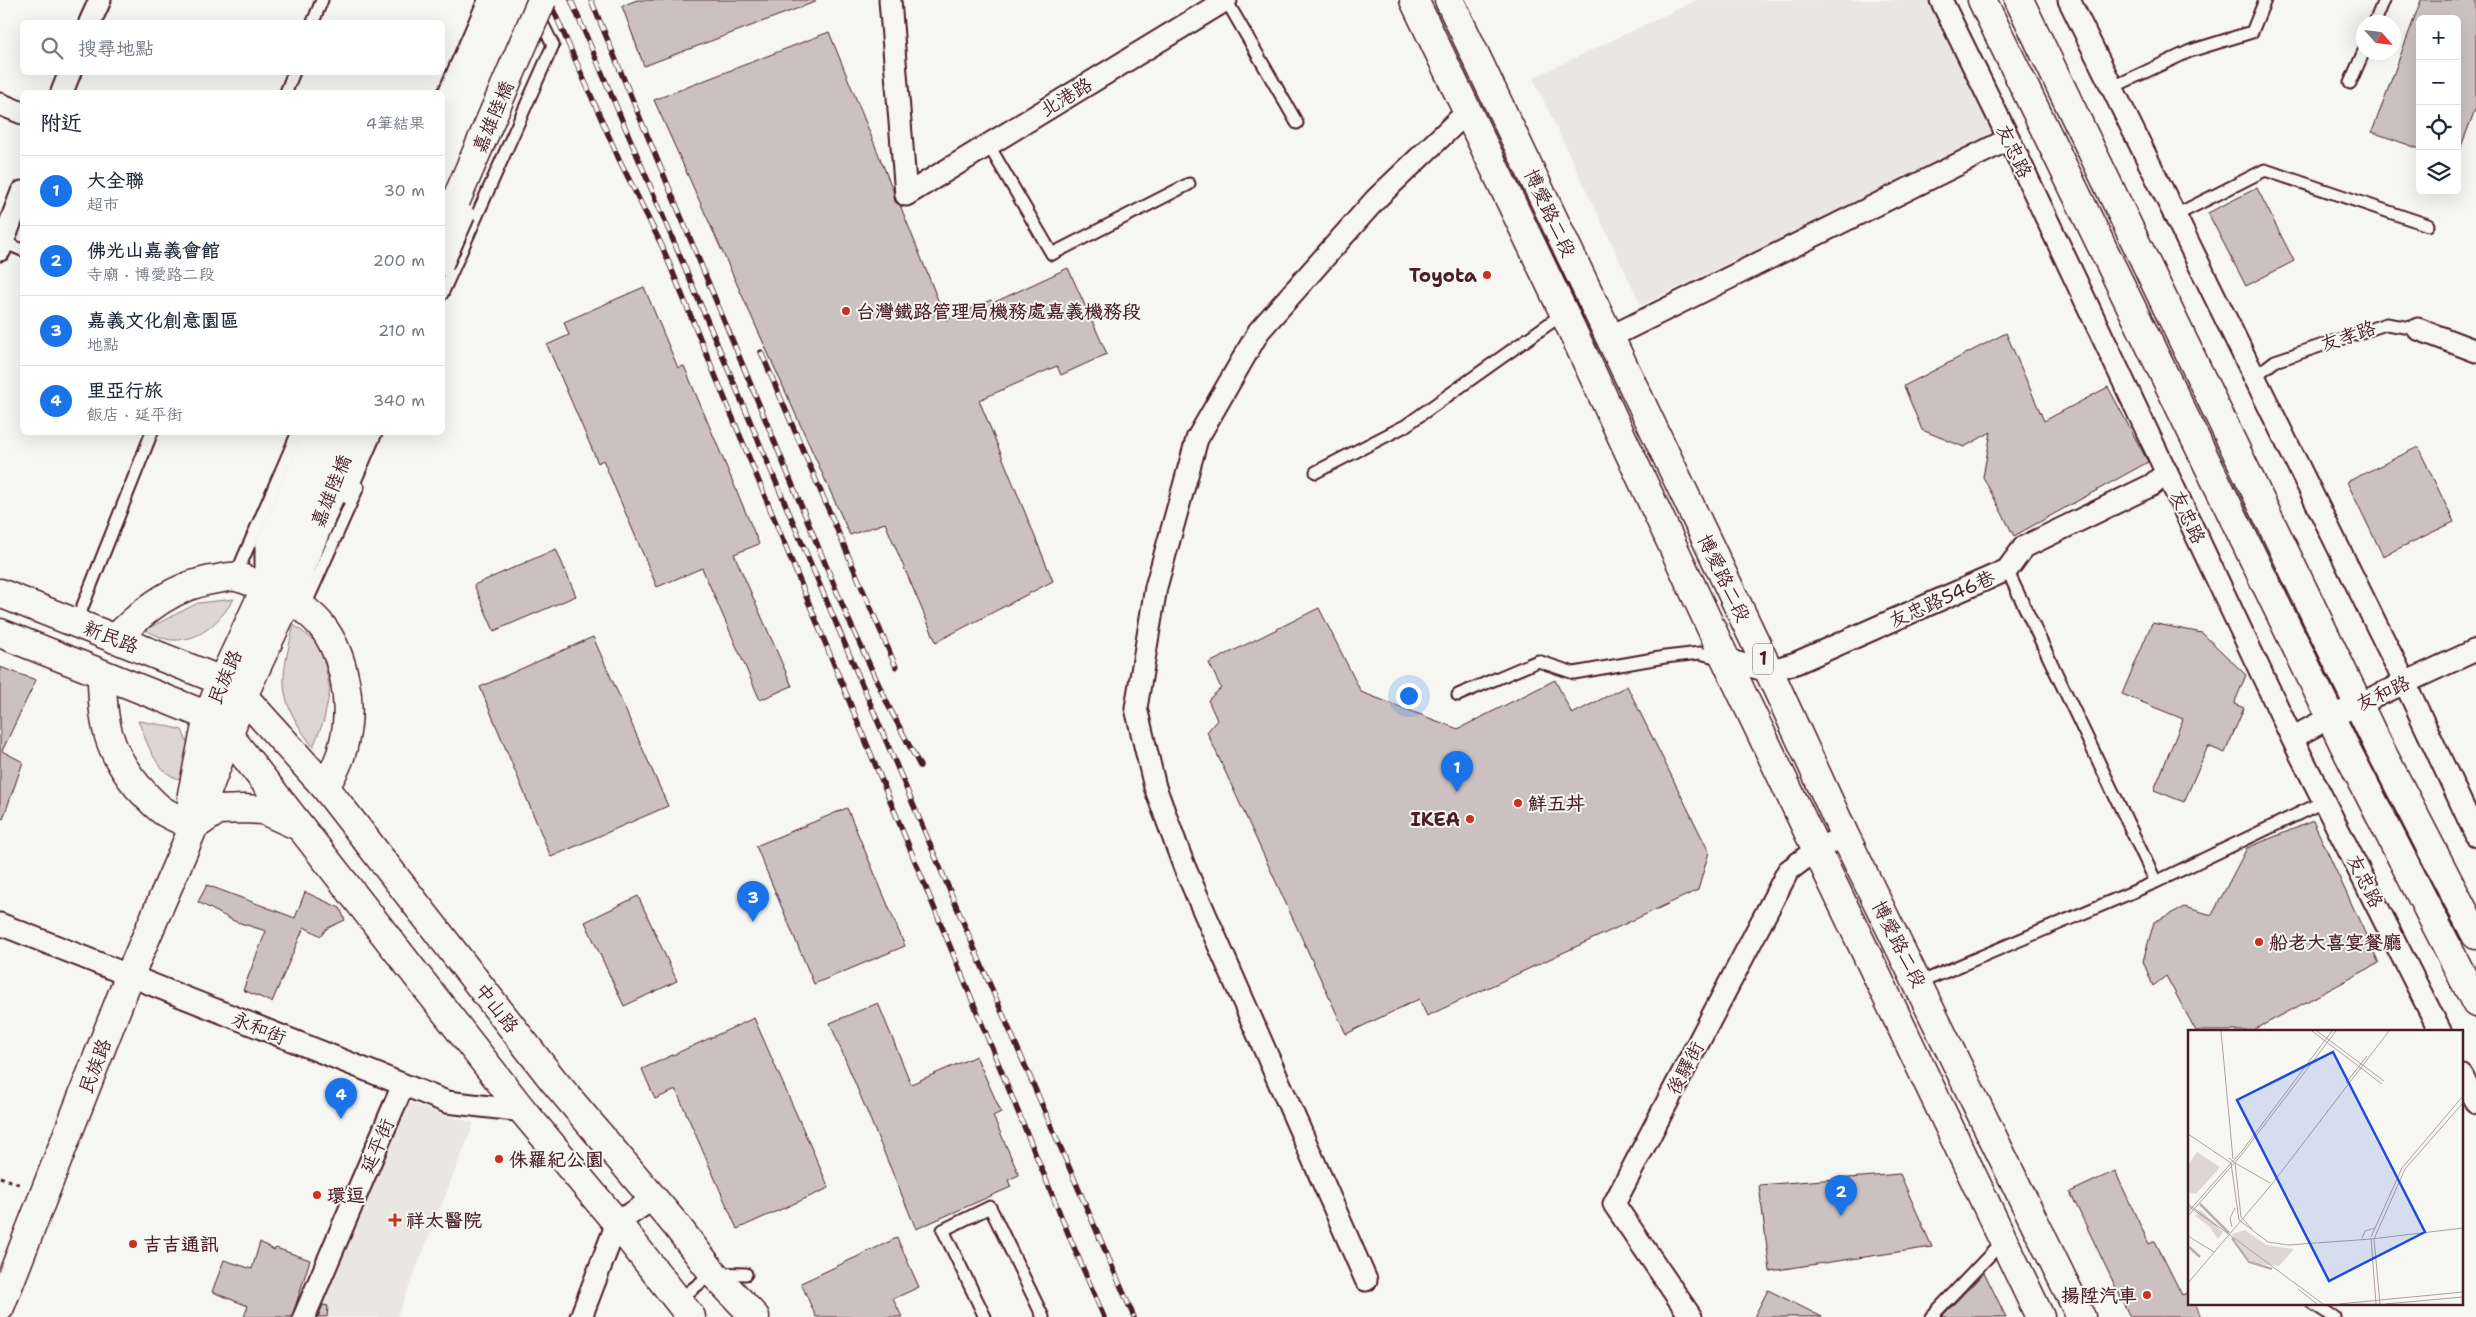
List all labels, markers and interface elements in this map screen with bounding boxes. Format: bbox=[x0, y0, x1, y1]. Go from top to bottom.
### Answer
north arrow bbox=[2356, 15, 2401, 60]
map controls bbox=[2416, 15, 2461, 195]
button: + bbox=[2416, 15, 2461, 60]
search box bbox=[20, 20, 445, 75]
icon: search bbox=[38, 34, 66, 62]
text: 搜尋地點 bbox=[78, 36, 154, 61]
button: − bbox=[2416, 60, 2461, 105]
street label: 北港路 bbox=[1035, 72, 1097, 122]
street label: 嘉雄陸橋 bbox=[467, 77, 519, 157]
button: locate bbox=[2416, 105, 2461, 150]
text: 附近 bbox=[40, 109, 82, 137]
text: 4筆結果 bbox=[366, 113, 425, 134]
street label: 友忠路 bbox=[1990, 120, 2038, 182]
button: layers bbox=[2416, 150, 2461, 195]
street label: 博愛路二段 bbox=[1519, 165, 1581, 261]
text: 大全聯 bbox=[87, 168, 144, 193]
text: 1 bbox=[52, 180, 60, 201]
text: 30 m bbox=[384, 180, 425, 201]
text: 超市 bbox=[87, 194, 119, 215]
text: 佛光山嘉義會館 bbox=[87, 238, 220, 263]
text: 2 bbox=[50, 250, 62, 271]
text: 200 m bbox=[373, 250, 425, 271]
place label: Toyota bbox=[1409, 263, 1477, 288]
text: 寺廟 · 博愛路二段 bbox=[87, 264, 214, 285]
marker: Toyota bbox=[1481, 269, 1493, 281]
place label: 台灣鐵路管理局機務處嘉義機務段 bbox=[856, 299, 1141, 324]
marker: 台灣鐵路管理局機務處嘉義機務段 bbox=[840, 305, 852, 317]
text: 嘉義文化創意園區 bbox=[87, 308, 239, 333]
street label: 友孝路 bbox=[2317, 315, 2379, 357]
text: 3 bbox=[50, 320, 62, 341]
text: 210 m bbox=[378, 320, 425, 341]
text: 地點 bbox=[87, 334, 119, 355]
text: 里亞行旅 bbox=[87, 378, 163, 403]
text: 4 bbox=[50, 390, 62, 411]
text: 340 m bbox=[373, 390, 425, 411]
text: 飯店 · 延平街 bbox=[87, 404, 182, 425]
street label: 嘉雄陸橋 bbox=[305, 451, 357, 531]
street label: 友忠路 bbox=[2165, 486, 2211, 548]
street label: 博愛路二段 bbox=[1692, 530, 1756, 626]
street label: 友忠路546巷 bbox=[1885, 565, 1999, 633]
street label: 新民路 bbox=[80, 615, 142, 659]
road number: 1 bbox=[1753, 644, 1773, 674]
street label: 民族路 bbox=[202, 646, 248, 708]
street label: 友和路 bbox=[2352, 670, 2414, 716]
your location bbox=[1396, 683, 1422, 709]
pin: 1 bbox=[1441, 751, 1473, 792]
place label: 鮮五丼 bbox=[1528, 791, 1585, 816]
marker: 鮮五丼 bbox=[1512, 797, 1524, 809]
place label: IKEA bbox=[1410, 807, 1460, 832]
marker: IKEA bbox=[1464, 813, 1476, 825]
street label: 友忠路 bbox=[2341, 850, 2389, 912]
pin: 3 bbox=[737, 881, 769, 922]
street label: 博愛路二段 bbox=[1866, 896, 1932, 992]
place label: 船老大喜宴餐廳 bbox=[2269, 930, 2402, 955]
marker: 船老大喜宴餐廳 bbox=[2253, 936, 2265, 948]
street label: 中山路 bbox=[470, 978, 524, 1038]
street label: 永和街 bbox=[228, 1006, 290, 1050]
inset map bbox=[2188, 1030, 2464, 1304]
street label: 民族路 bbox=[73, 1035, 117, 1097]
street label: 後驛街 bbox=[1661, 1037, 1709, 1099]
pin: 4 bbox=[325, 1078, 357, 1119]
street label: 延平街 bbox=[354, 1115, 400, 1177]
place label: 侏羅紀公園 bbox=[509, 1147, 604, 1172]
marker: 侏羅紀公園 bbox=[493, 1153, 505, 1165]
pin: 2 bbox=[1825, 1175, 1857, 1216]
place label: 環逗 bbox=[327, 1183, 365, 1208]
marker: 環逗 bbox=[311, 1189, 323, 1201]
place label: 祥太醫院 bbox=[406, 1208, 482, 1233]
marker: 祥太醫院 bbox=[388, 1213, 402, 1227]
place label: 吉吉通訊 bbox=[143, 1232, 219, 1257]
marker: 吉吉通訊 bbox=[127, 1238, 139, 1250]
place label: 揚陞汽車 bbox=[2061, 1283, 2137, 1308]
marker: 揚陞汽車 bbox=[2141, 1289, 2153, 1301]

